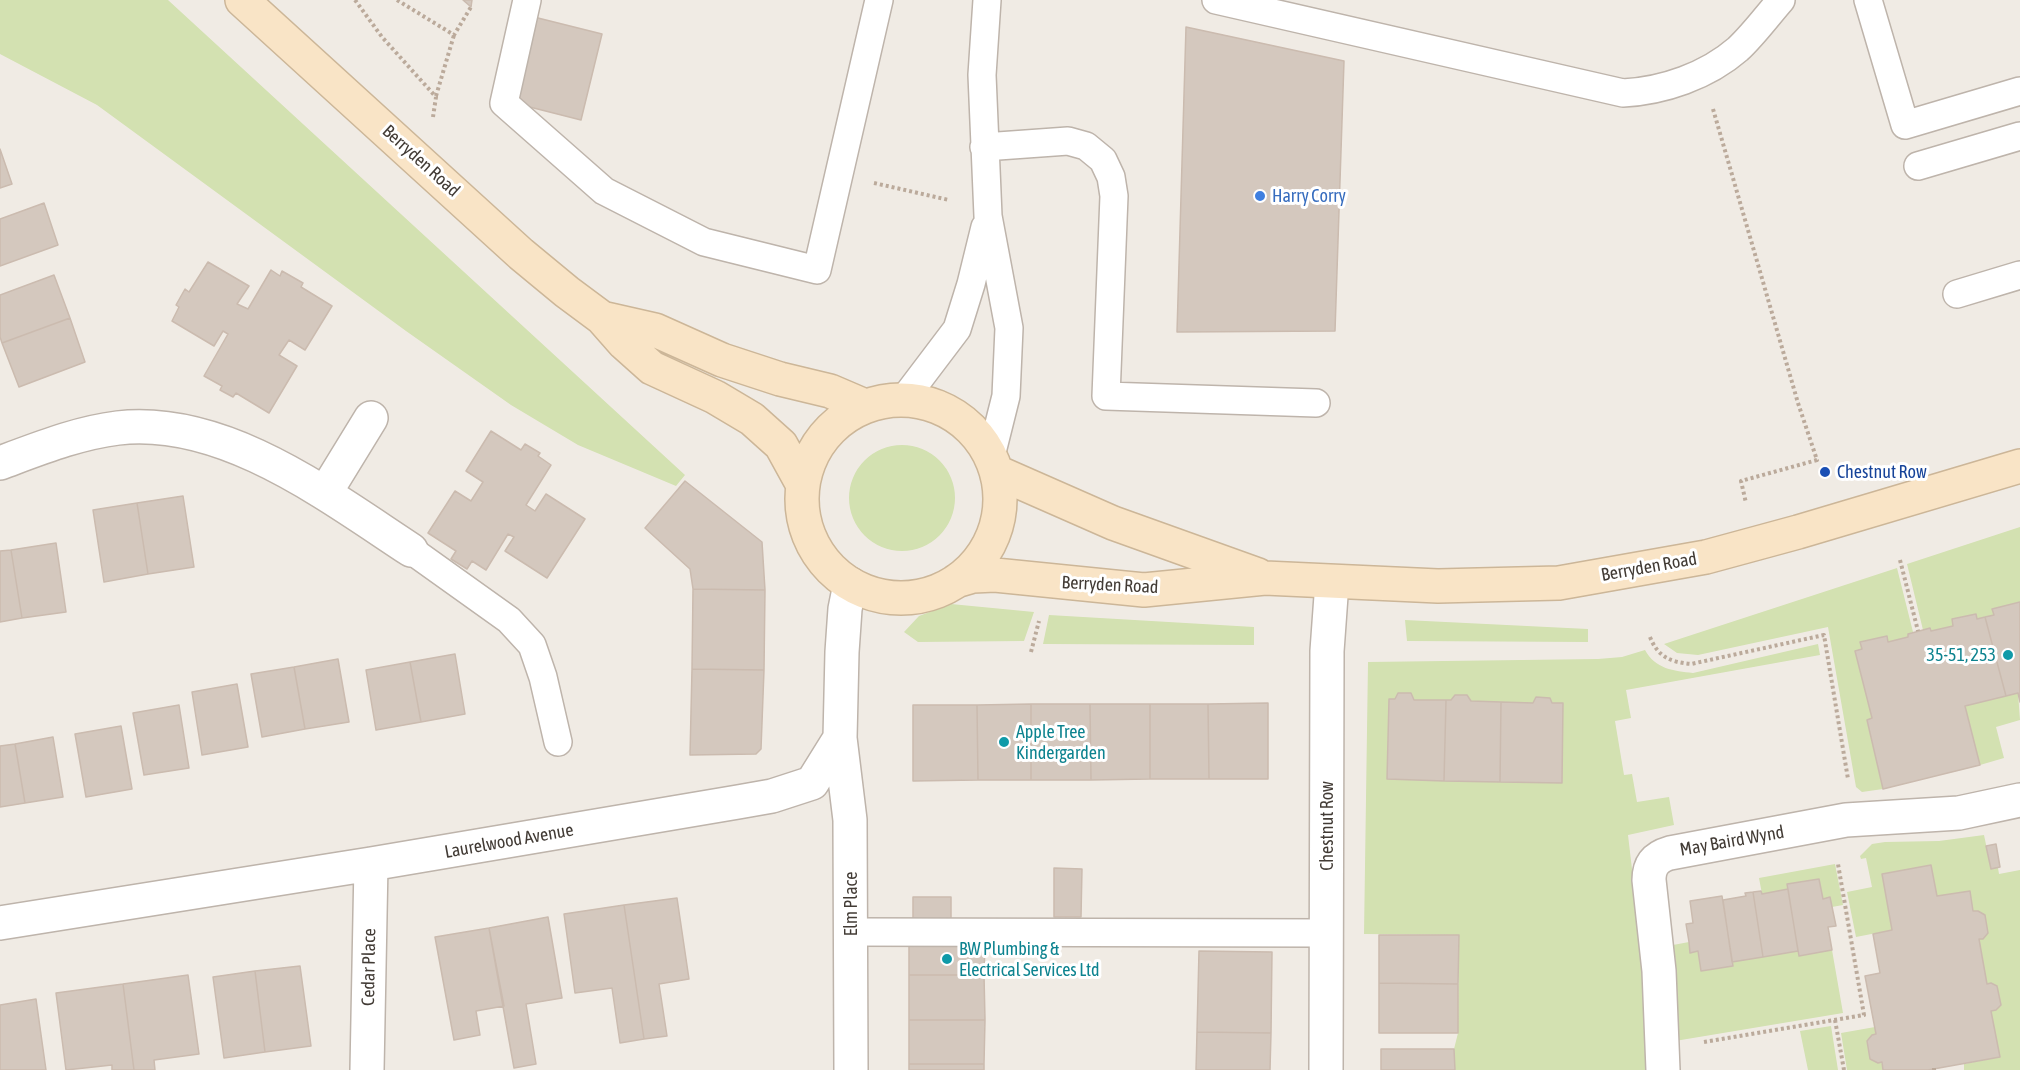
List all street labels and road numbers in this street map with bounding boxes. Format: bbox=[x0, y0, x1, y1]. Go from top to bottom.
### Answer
street label: Berryden Road bbox=[378, 121, 464, 201]
street label: Berryden Road bbox=[1599, 548, 1699, 586]
street label: Berryden Road bbox=[1061, 572, 1159, 598]
street label: Chestnut Row bbox=[1316, 781, 1338, 871]
street label: Laurelwood Avenue bbox=[443, 819, 575, 863]
street label: May Baird Wynd bbox=[1678, 821, 1786, 861]
street label: Elm Place bbox=[840, 872, 862, 936]
street label: Cedar Place bbox=[358, 928, 380, 1006]

